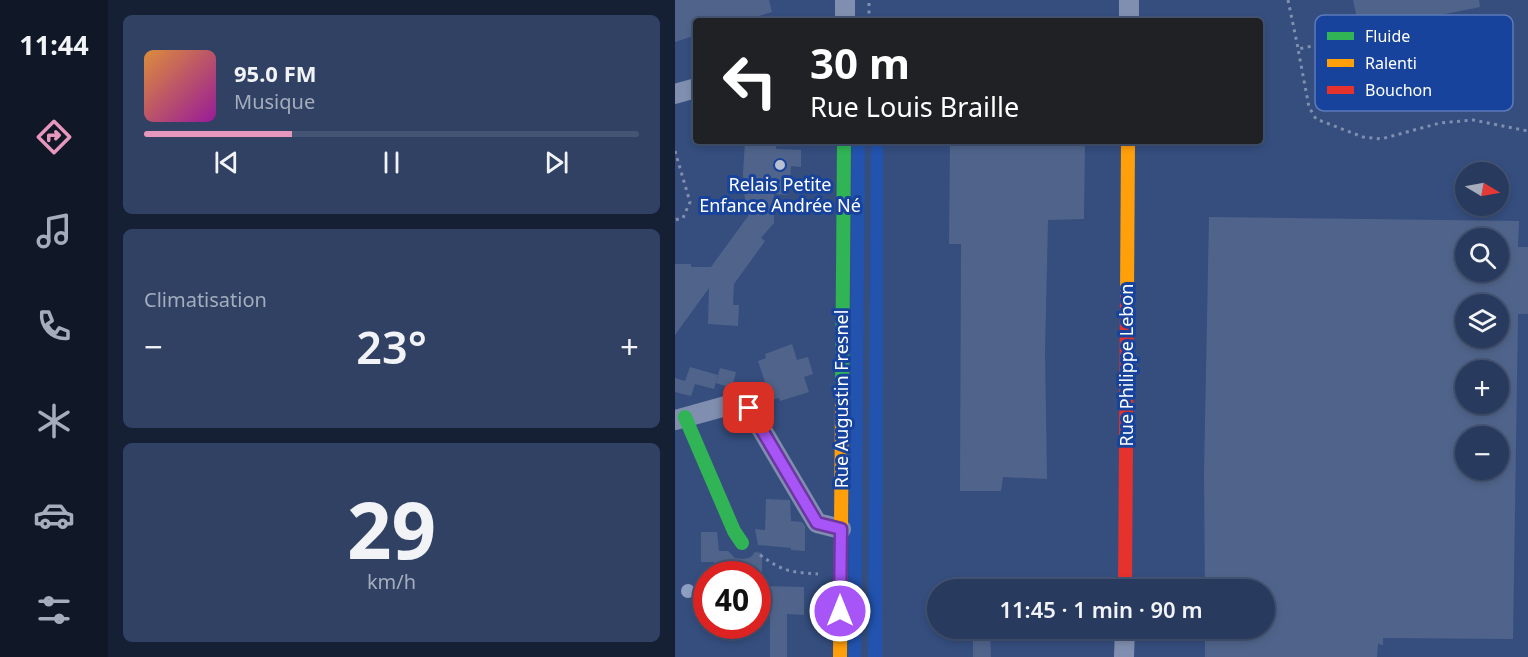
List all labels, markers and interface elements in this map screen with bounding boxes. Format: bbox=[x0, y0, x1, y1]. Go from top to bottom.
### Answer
legend bbox=[1315, 15, 1513, 111]
text: Fluide bbox=[1365, 25, 1410, 47]
text: 11:44 bbox=[19, 26, 89, 63]
text: 30 m bbox=[810, 34, 910, 91]
icon: left bbox=[711, 42, 789, 120]
text: Ralenti bbox=[1365, 52, 1417, 74]
text: 95.0 FM bbox=[234, 58, 316, 88]
text: Bouchon bbox=[1365, 79, 1432, 101]
text: Musique bbox=[234, 88, 315, 115]
text: Rue Louis Braille bbox=[810, 88, 1019, 125]
icon: directions bbox=[33, 116, 75, 158]
icon: previous bbox=[210, 146, 243, 179]
icon: pause bbox=[375, 146, 408, 179]
icon: next bbox=[540, 146, 573, 179]
marker: Relais Petite Enfance Andrée Né bbox=[773, 158, 787, 172]
north arrow bbox=[1455, 162, 1509, 216]
map controls bbox=[1455, 162, 1509, 480]
place label: Relais Petite Enfance Andrée Né bbox=[699, 172, 861, 217]
icon: music bbox=[33, 210, 75, 252]
button: search bbox=[1455, 228, 1509, 282]
street label: Rue Philippe Lebon bbox=[1114, 284, 1138, 446]
text: Climatisation bbox=[144, 286, 267, 313]
button: layers bbox=[1455, 294, 1509, 348]
icon: phone bbox=[33, 305, 75, 347]
street label: Rue Augustin Fresnel bbox=[829, 310, 853, 488]
text: 23° bbox=[356, 316, 427, 377]
text: − bbox=[144, 324, 163, 369]
text: + bbox=[620, 324, 639, 369]
button: + bbox=[1455, 360, 1509, 414]
pin bbox=[723, 382, 774, 433]
icon: arrive bbox=[732, 391, 765, 424]
icon: climate bbox=[33, 400, 75, 442]
button: − bbox=[1455, 426, 1509, 480]
text: 29 bbox=[347, 476, 436, 582]
icon: car bbox=[33, 494, 75, 536]
speed limit sign: 40 bbox=[693, 561, 771, 639]
text: km/h bbox=[367, 568, 416, 595]
position arrow bbox=[808, 579, 872, 643]
icon: filters bbox=[33, 589, 75, 631]
text: 11:45 · 1 min · 90 m bbox=[999, 594, 1203, 624]

